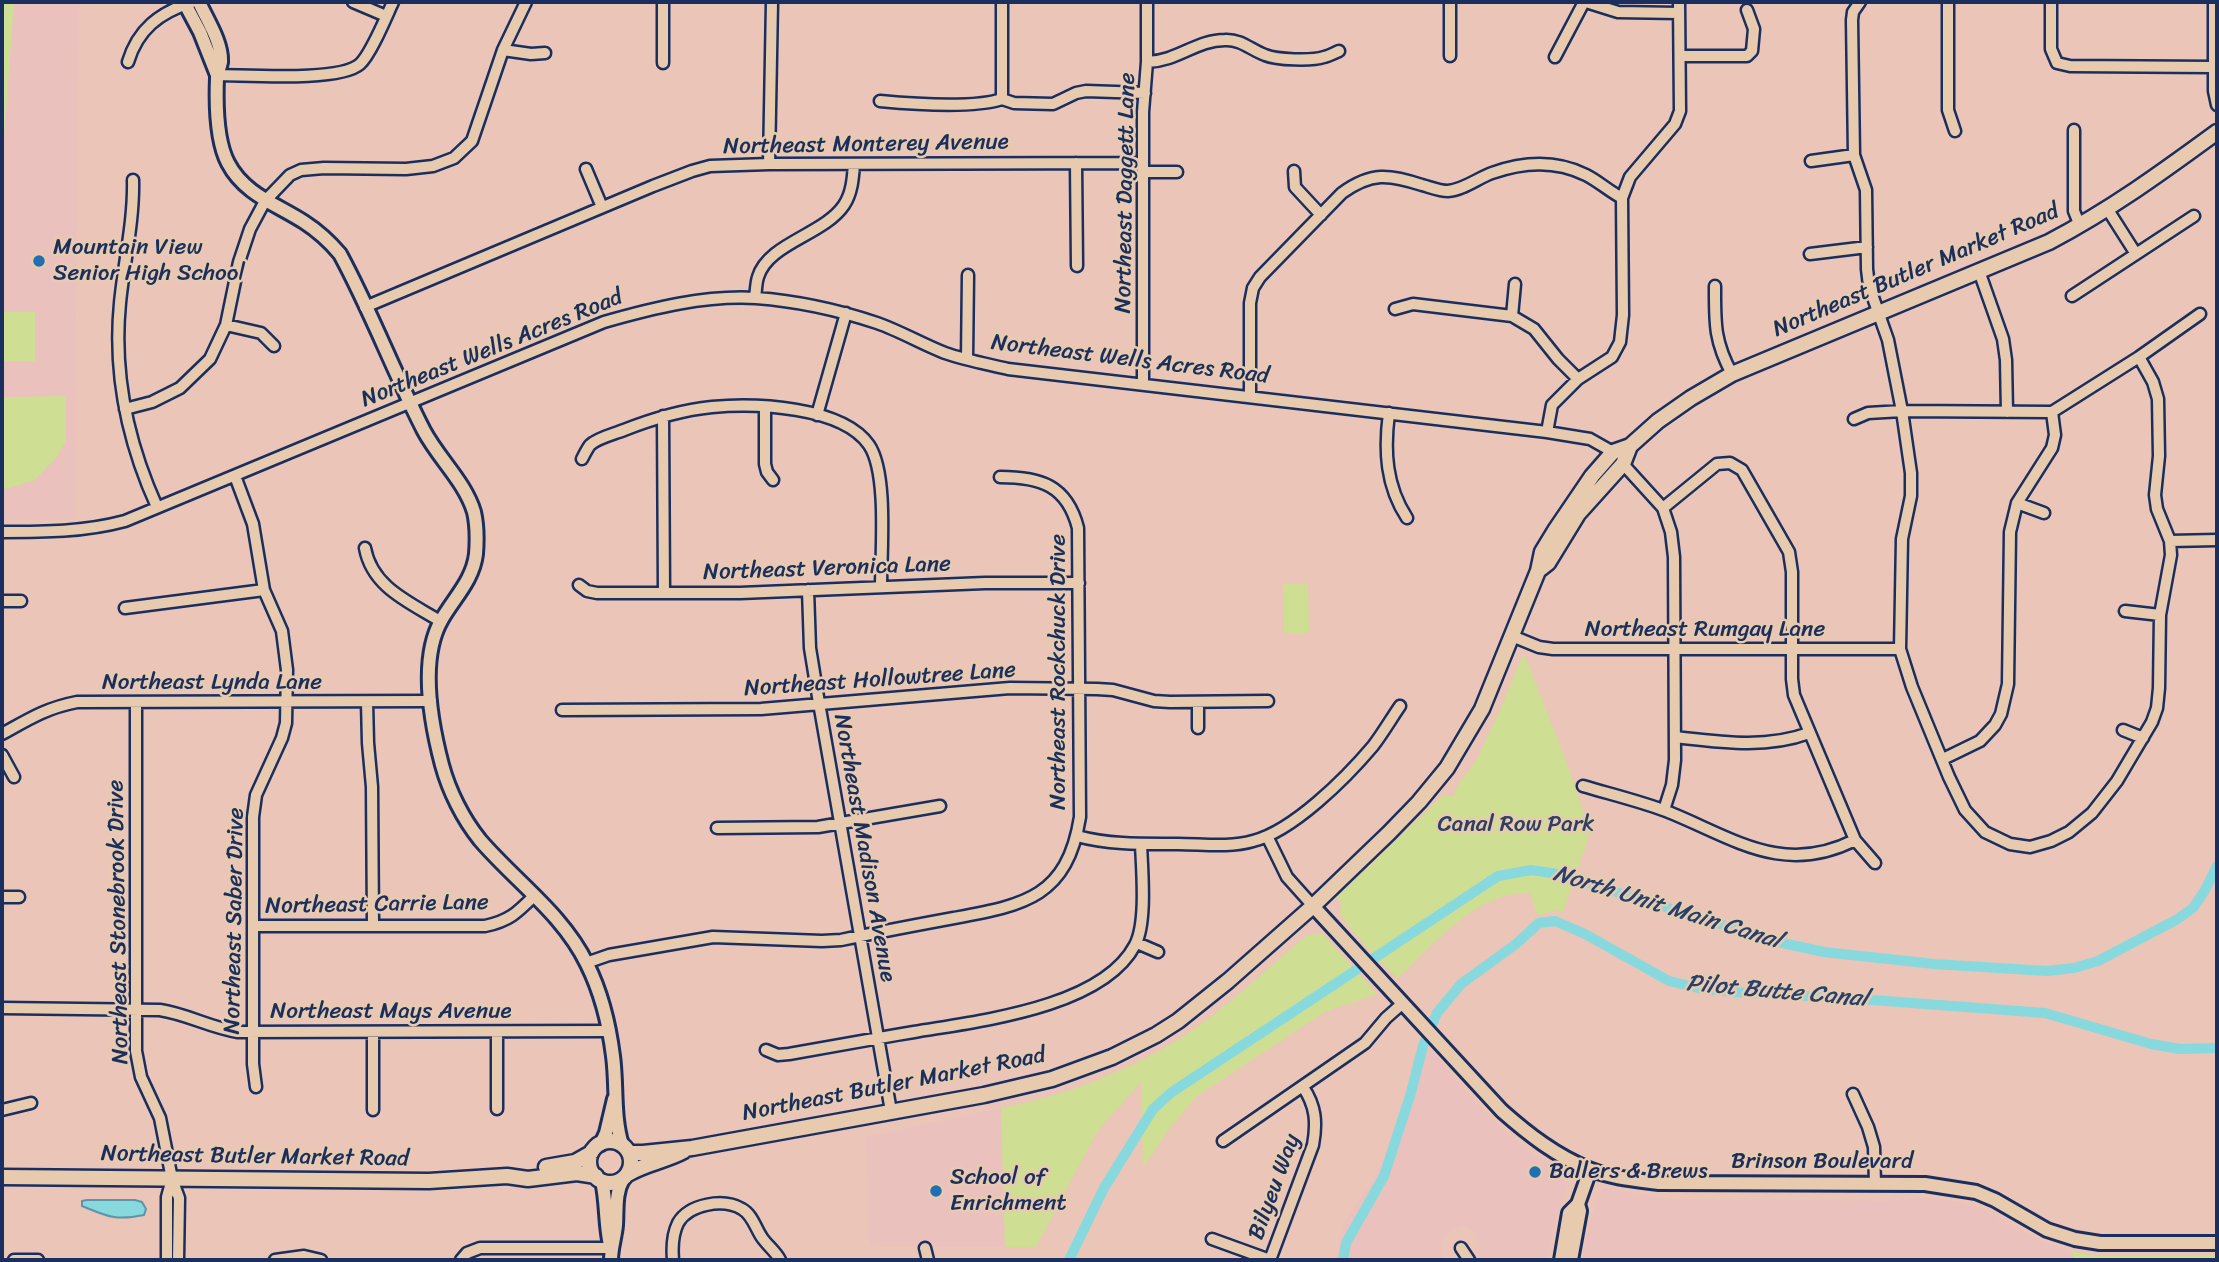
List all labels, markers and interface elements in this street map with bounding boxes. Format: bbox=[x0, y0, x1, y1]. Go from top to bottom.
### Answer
street label: Northeast Daggett Lane bbox=[1110, 72, 1142, 314]
street label: Northeast Monterey Avenue bbox=[723, 129, 1009, 161]
street label: Northeast Butler Market Road bbox=[1769, 198, 2063, 344]
place label: Mountain View Senior High School bbox=[53, 234, 245, 288]
marker: Mountain View Senior High School bbox=[31, 253, 47, 269]
street label: Northeast Wells Acres Road bbox=[357, 284, 627, 414]
street label: Northeast Wells Acres Road bbox=[989, 329, 1271, 391]
street label: Northeast Rockchuck Drive bbox=[1045, 534, 1073, 810]
street label: Northeast Veronica Lane bbox=[703, 551, 951, 587]
street label: Northeast Rumgay Lane bbox=[1585, 616, 1825, 644]
street label: Northeast Hollowtree Lane bbox=[743, 657, 1017, 703]
street label: Northeast Lynda Lane bbox=[102, 669, 322, 697]
street label: Northeast Madison Avenue bbox=[827, 712, 901, 984]
street label: Northeast Stonebrook Drive bbox=[103, 780, 135, 1064]
street label: Northeast Saber Drive bbox=[219, 807, 251, 1035]
park label: Canal Row Park bbox=[1437, 811, 1595, 839]
water label: North Unit Main Canal bbox=[1550, 860, 1784, 956]
street label: Northeast Carrie Lane bbox=[265, 889, 489, 921]
water label: Pilot Butte Canal bbox=[1685, 970, 1869, 1014]
street label: Northeast Mays Avenue bbox=[270, 998, 512, 1026]
street label: Northeast Butler Market Road bbox=[740, 1042, 1048, 1128]
street label: Bilyeu Way bbox=[1243, 1130, 1307, 1244]
street label: Northeast Butler Market Road bbox=[101, 1141, 409, 1173]
street label: Brinson Boulevard bbox=[1731, 1148, 1913, 1176]
place label: Ballers & Brews bbox=[1549, 1158, 1708, 1186]
place label: School of Enrichment bbox=[950, 1164, 1066, 1218]
marker: Ballers & Brews bbox=[1527, 1164, 1543, 1180]
marker: School of Enrichment bbox=[928, 1183, 944, 1199]

